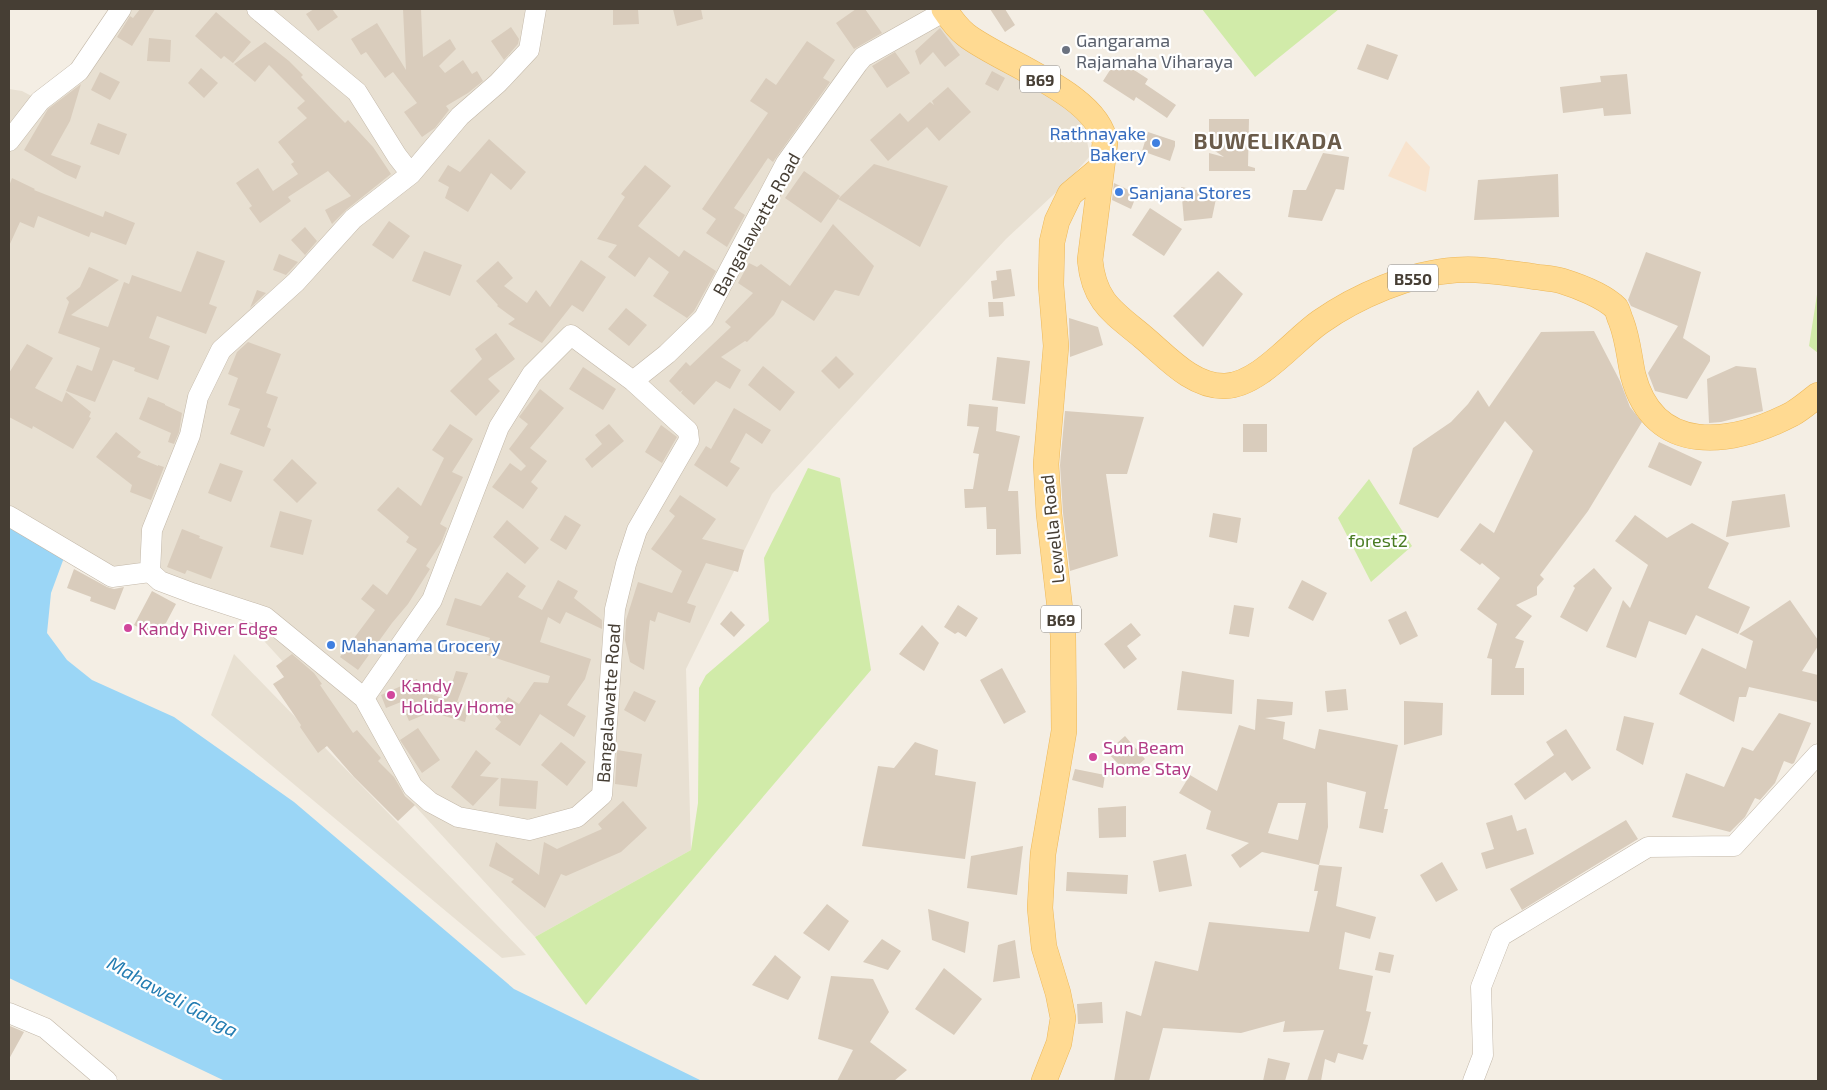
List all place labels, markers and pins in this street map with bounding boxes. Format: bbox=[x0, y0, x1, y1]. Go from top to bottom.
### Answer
place label: Gangarama Rajamaha Viharaya bbox=[1076, 29, 1233, 72]
marker: Gangarama Rajamaha Viharaya bbox=[1060, 44, 1072, 56]
place label: Rathnayake Bakery bbox=[1049, 122, 1146, 165]
marker: Rathnayake Bakery bbox=[1150, 137, 1162, 149]
place label: Sanjana Stores bbox=[1129, 181, 1251, 203]
marker: Sanjana Stores bbox=[1113, 186, 1125, 198]
place label: Kandy River Edge bbox=[138, 617, 278, 639]
marker: Kandy River Edge bbox=[122, 622, 134, 634]
place label: Mahanama Grocery bbox=[341, 634, 501, 656]
marker: Mahanama Grocery bbox=[325, 639, 337, 651]
place label: Kandy Holiday Home bbox=[401, 674, 514, 717]
marker: Kandy Holiday Home bbox=[385, 689, 397, 701]
place label: Sun Beam Home Stay bbox=[1103, 736, 1191, 779]
marker: Sun Beam Home Stay bbox=[1087, 751, 1099, 763]

